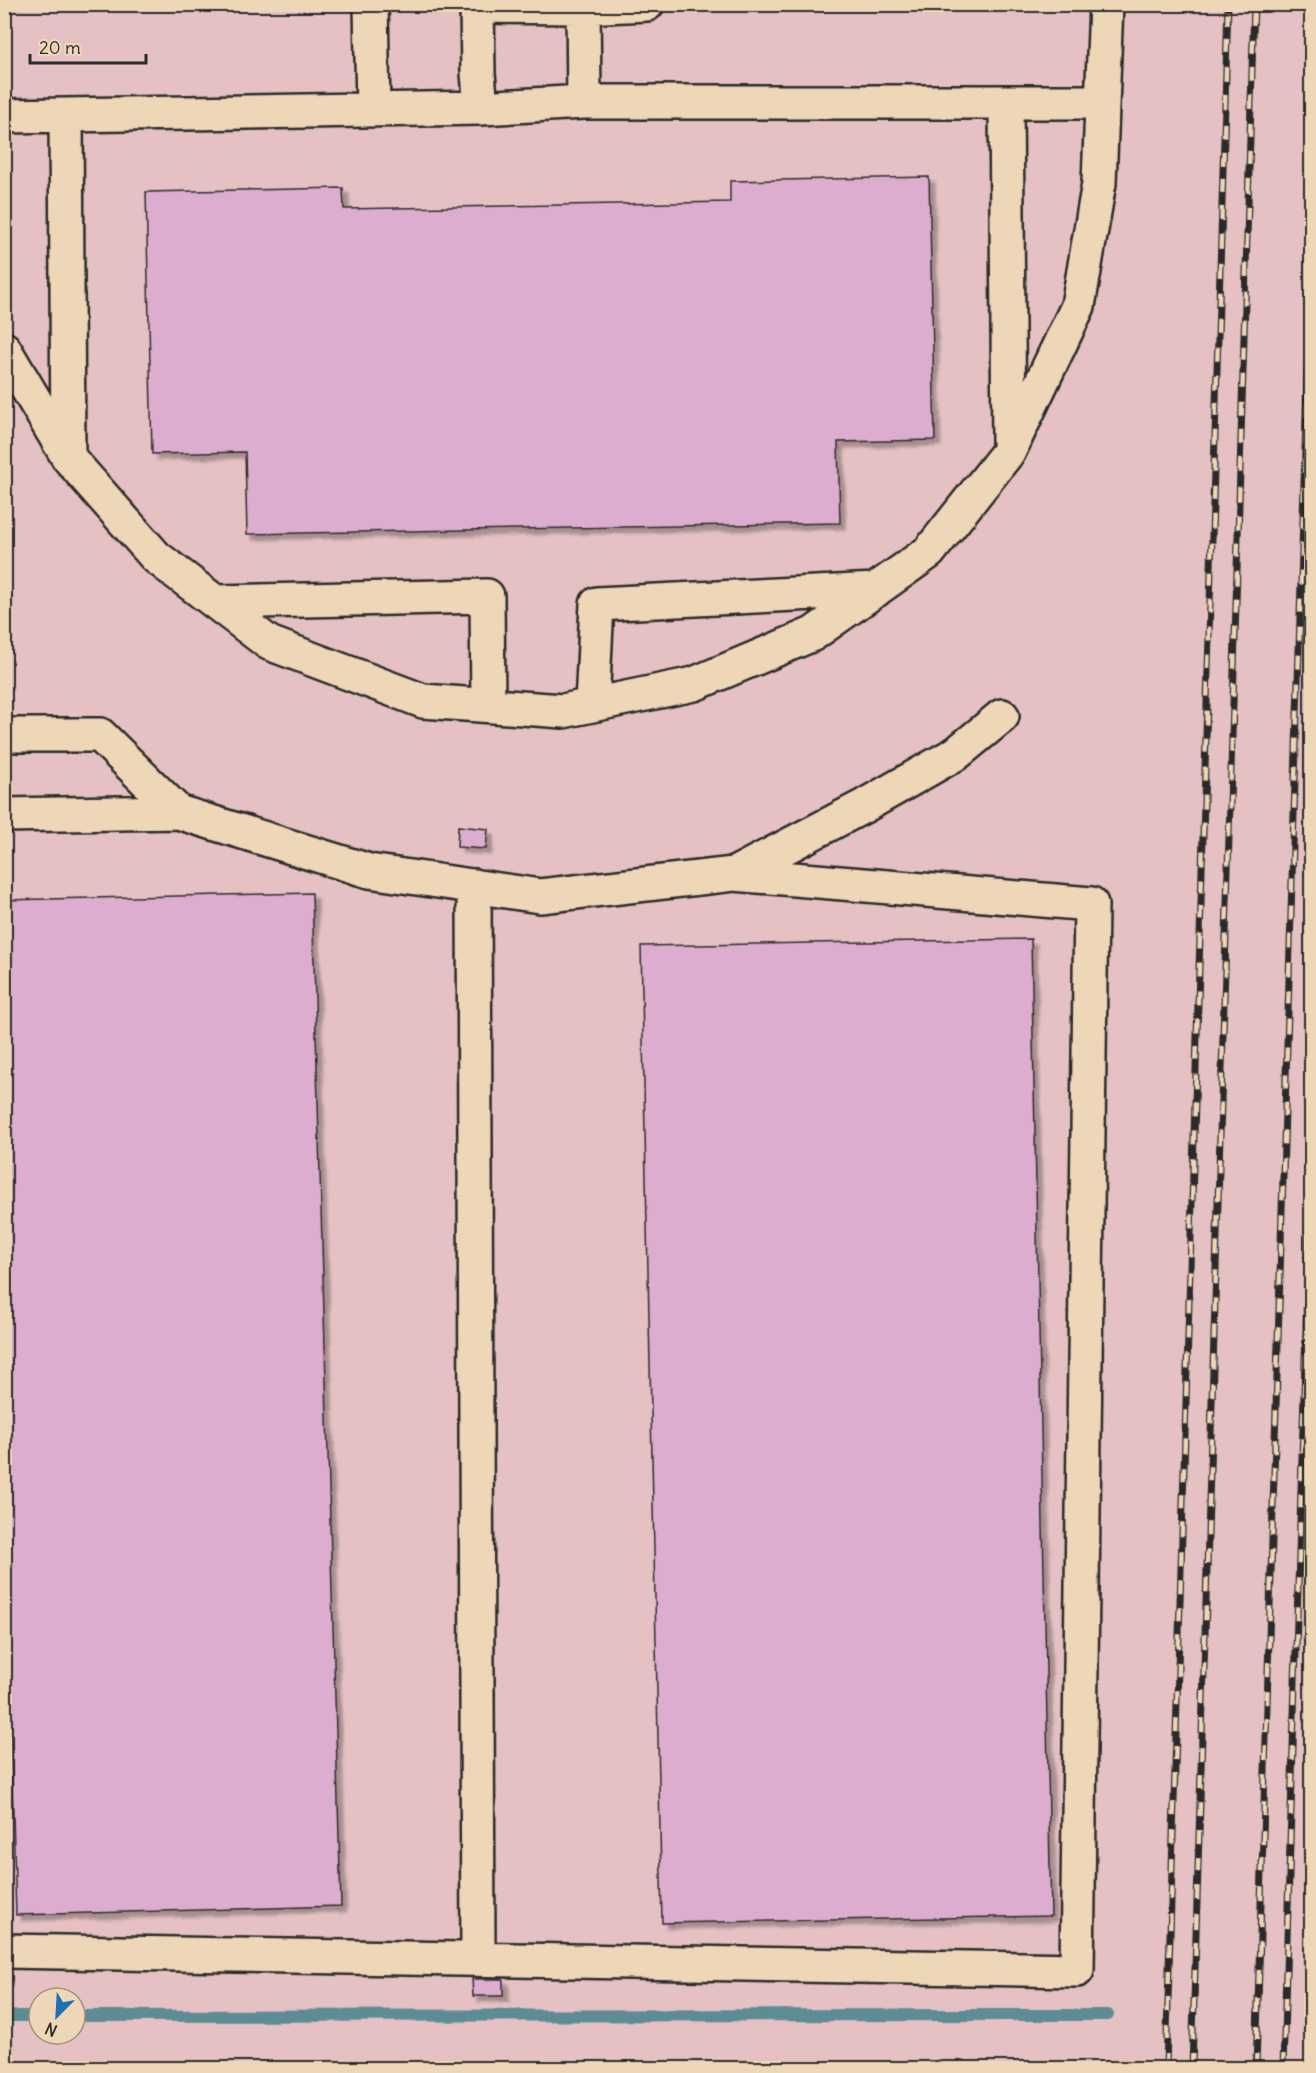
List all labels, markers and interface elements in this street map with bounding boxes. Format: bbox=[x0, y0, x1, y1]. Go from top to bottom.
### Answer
scale bar bbox=[30, 27, 146, 65]
text: 20 m bbox=[39, 36, 81, 59]
north arrow bbox=[27, 1986, 87, 2046]
text: N bbox=[42, 2018, 60, 2041]

